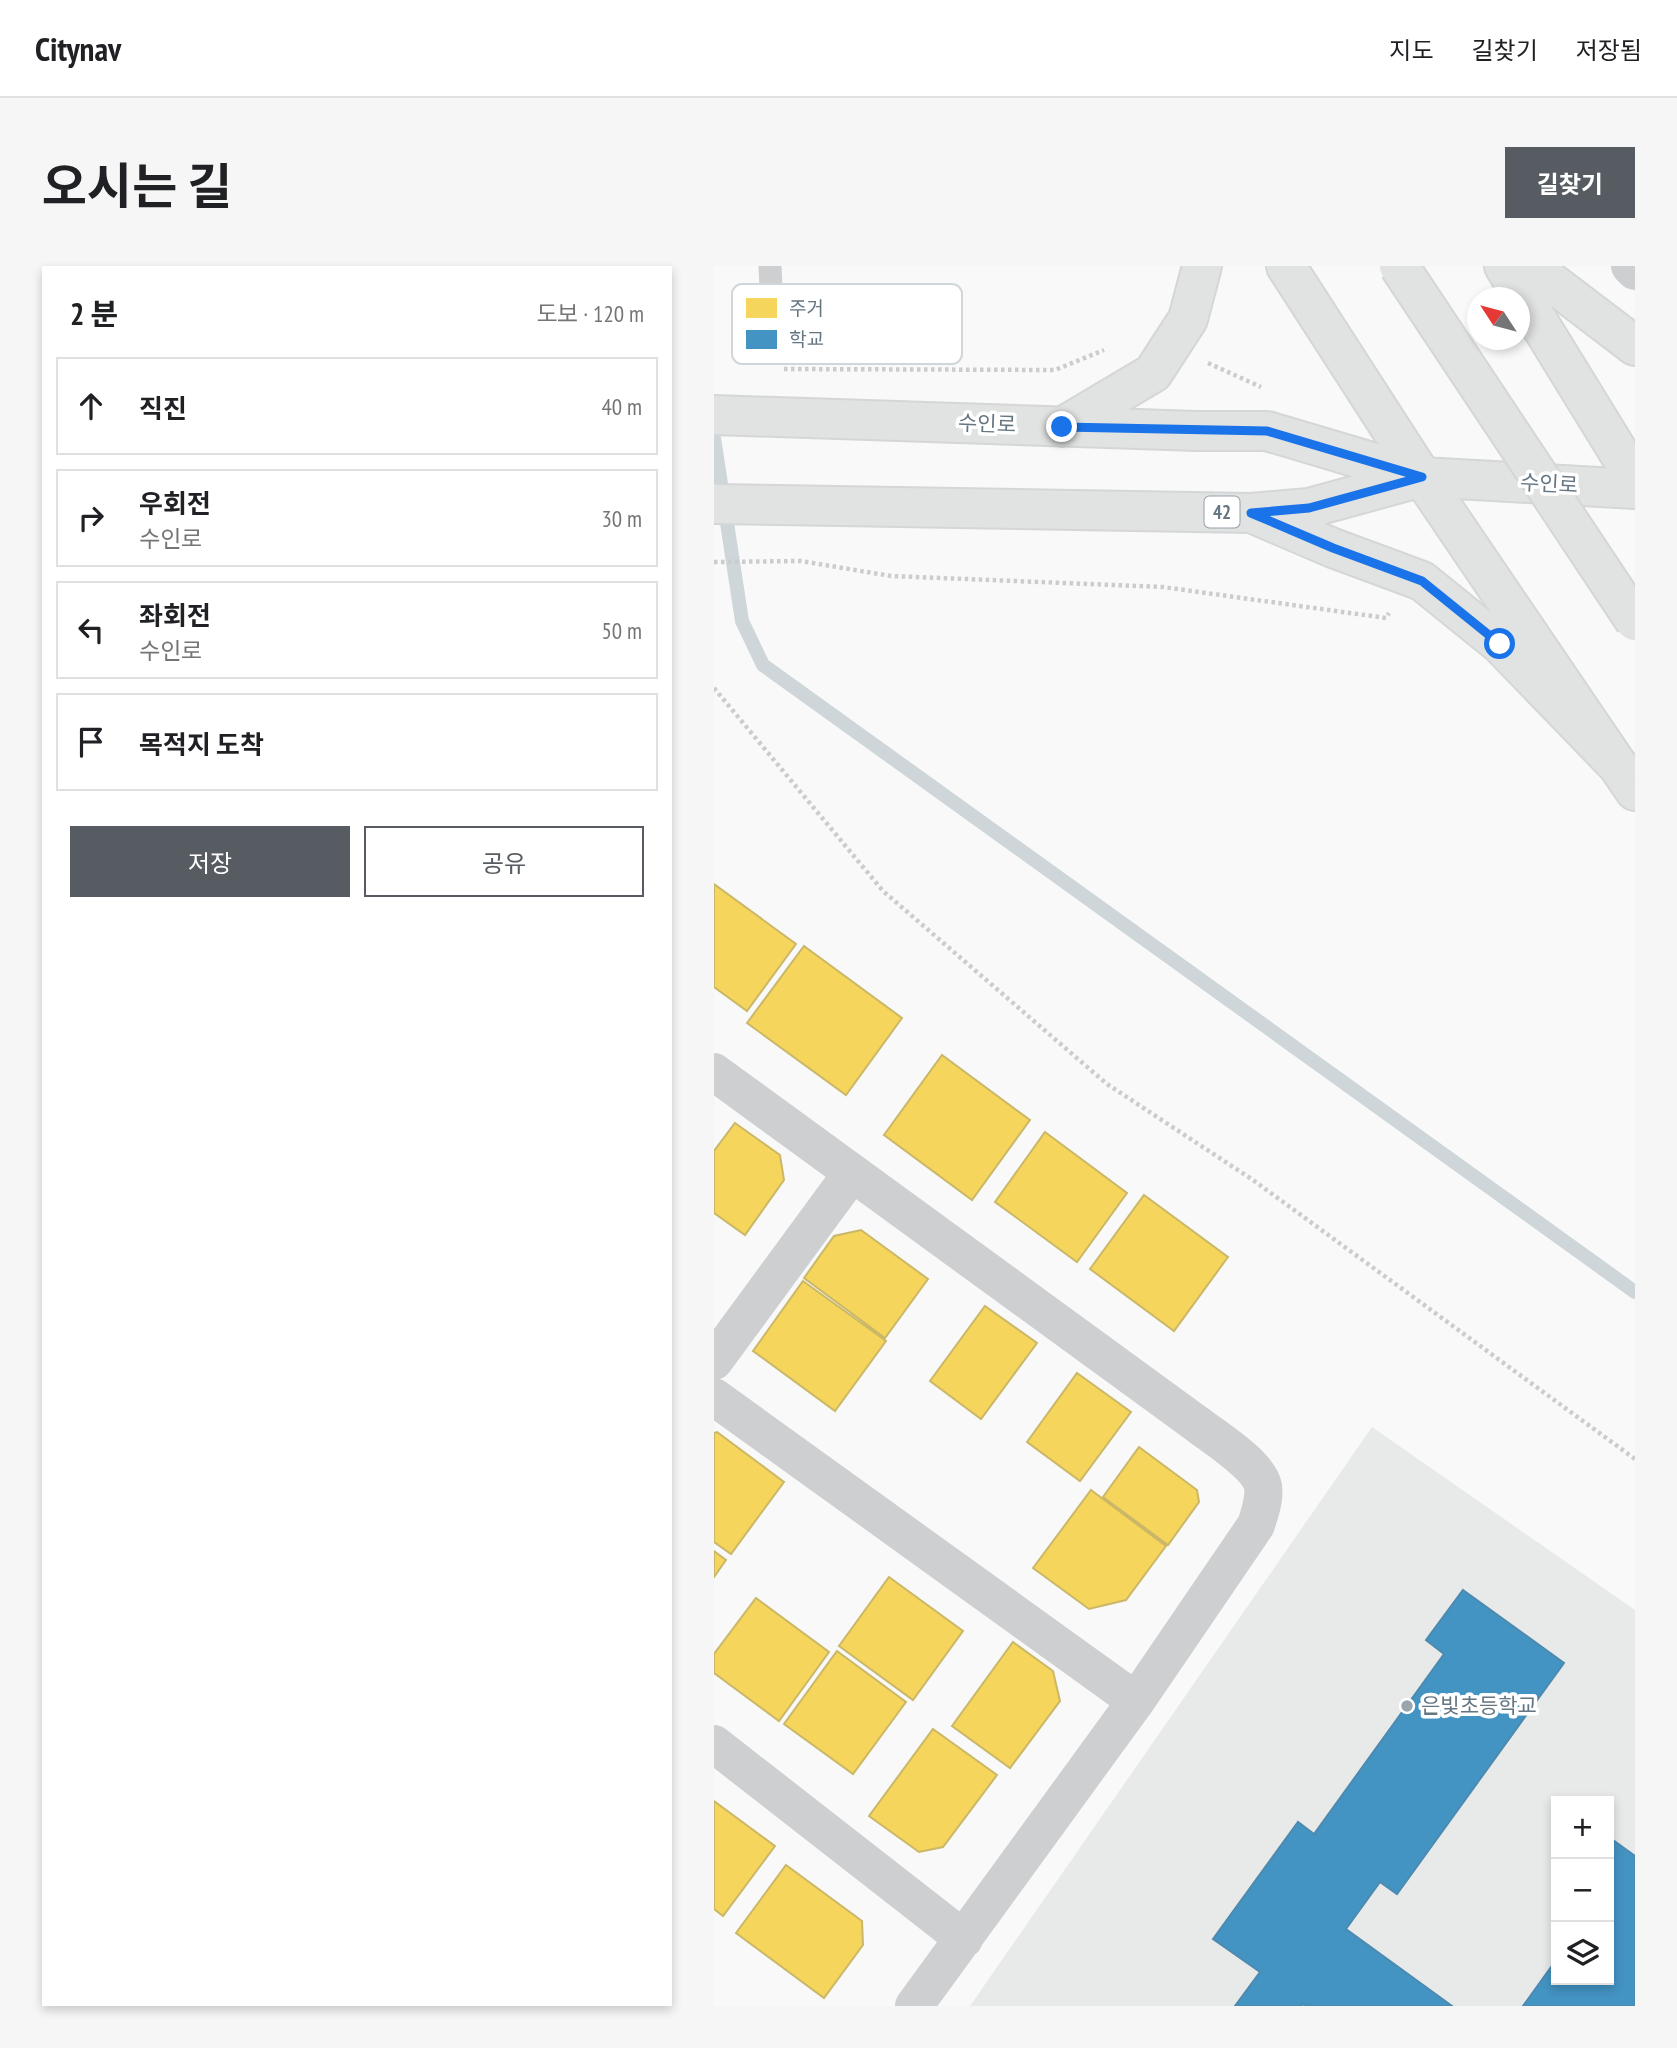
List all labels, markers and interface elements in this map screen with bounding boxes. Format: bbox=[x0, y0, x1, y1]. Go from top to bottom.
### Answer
text: Citynav bbox=[35, 27, 121, 70]
text: 지도 bbox=[1389, 35, 1434, 66]
text: 길찾기 bbox=[1472, 35, 1538, 66]
text: 저장됨 bbox=[1576, 35, 1642, 66]
button: 길찾기 bbox=[1505, 147, 1635, 218]
text: 오시는 길 bbox=[42, 154, 232, 218]
legend bbox=[732, 284, 962, 364]
north arrow bbox=[1467, 287, 1530, 350]
text: 2 분 bbox=[70, 294, 118, 333]
text: 주거 bbox=[789, 296, 824, 320]
text: 도보 · 120 m bbox=[536, 299, 644, 328]
text: 학교 bbox=[789, 327, 824, 351]
icon: ahead bbox=[72, 387, 110, 425]
text: 직진 bbox=[139, 392, 187, 425]
text: 40 m bbox=[601, 392, 642, 421]
street label: 수인로 bbox=[958, 409, 1016, 438]
route end bbox=[1046, 411, 1077, 442]
street label: 수인로 bbox=[1519, 469, 1579, 498]
text: 우회전 bbox=[139, 487, 211, 520]
road number: 42 bbox=[1204, 496, 1240, 528]
icon: right bbox=[72, 499, 110, 537]
text: 30 m bbox=[601, 504, 642, 533]
text: 수인로 bbox=[139, 524, 202, 553]
text: 좌회전 bbox=[139, 599, 211, 632]
icon: left bbox=[72, 611, 110, 649]
text: 50 m bbox=[601, 616, 642, 645]
route start bbox=[1484, 628, 1515, 659]
text: 수인로 bbox=[139, 636, 202, 665]
icon: arrive bbox=[72, 723, 110, 761]
text: 목적지 도착 bbox=[139, 728, 264, 761]
button: 저장 bbox=[70, 826, 350, 897]
button: 공유 bbox=[364, 826, 644, 897]
place label: 은빛초등학교 bbox=[1421, 1692, 1537, 1719]
marker: 은빛초등학교 bbox=[1399, 1698, 1415, 1714]
map controls bbox=[1551, 1796, 1614, 1985]
button: + bbox=[1551, 1796, 1614, 1859]
button: − bbox=[1551, 1859, 1614, 1922]
button: layers bbox=[1551, 1922, 1614, 1985]

